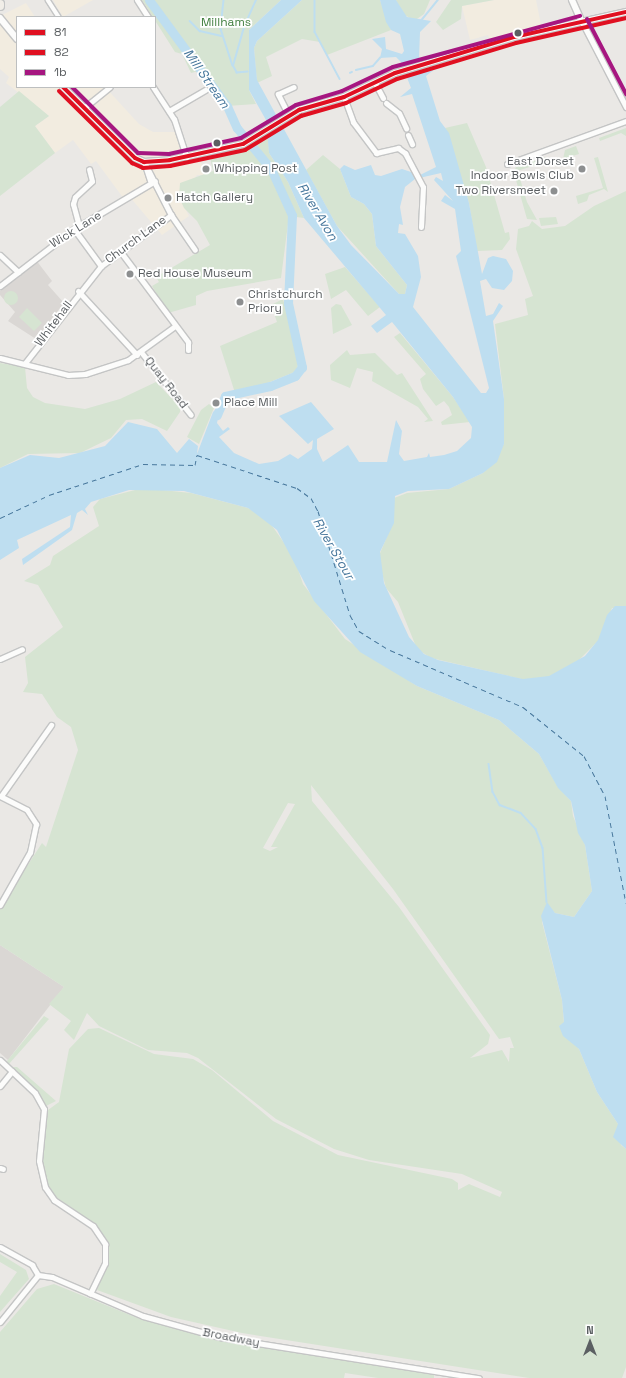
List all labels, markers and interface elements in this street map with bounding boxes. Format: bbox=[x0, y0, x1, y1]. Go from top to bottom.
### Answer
legend bbox=[16, 16, 156, 88]
park label: Millhams bbox=[201, 16, 251, 30]
text: 81 bbox=[54, 24, 67, 40]
unlabelled marker bbox=[513, 28, 523, 38]
text: 82 bbox=[54, 44, 69, 60]
water label: Mill Stream bbox=[180, 46, 232, 112]
text: 1b bbox=[54, 64, 67, 80]
unlabelled marker bbox=[212, 138, 222, 148]
place label: East Dorset Indoor Bowls Club bbox=[471, 155, 574, 183]
place label: Whipping Post bbox=[214, 162, 297, 176]
marker: Whipping Post bbox=[201, 164, 211, 174]
marker: East Dorset Indoor Bowls Club bbox=[577, 164, 587, 174]
water label: River Avon bbox=[294, 180, 340, 244]
place label: Two Riversmeet bbox=[455, 184, 546, 198]
marker: Two Riversmeet bbox=[549, 186, 559, 196]
place label: Hatch Gallery bbox=[176, 191, 253, 205]
marker: Hatch Gallery bbox=[163, 193, 173, 203]
street label: Wick Lane bbox=[48, 209, 104, 251]
street label: Church Lane bbox=[103, 213, 169, 267]
place label: Red House Museum bbox=[138, 267, 251, 281]
marker: Red House Museum bbox=[125, 269, 135, 279]
place label: Christchurch Priory bbox=[248, 288, 323, 316]
marker: Christchurch Priory bbox=[235, 297, 245, 307]
street label: Whitehall bbox=[32, 298, 76, 350]
street label: Quay Road bbox=[141, 354, 191, 412]
place label: Place Mill bbox=[224, 396, 277, 410]
marker: Place Mill bbox=[211, 398, 221, 408]
water label: River Stour bbox=[309, 515, 357, 583]
north arrow bbox=[570, 1322, 610, 1362]
text: N bbox=[586, 1323, 594, 1337]
street label: Broadway bbox=[201, 1325, 261, 1351]

